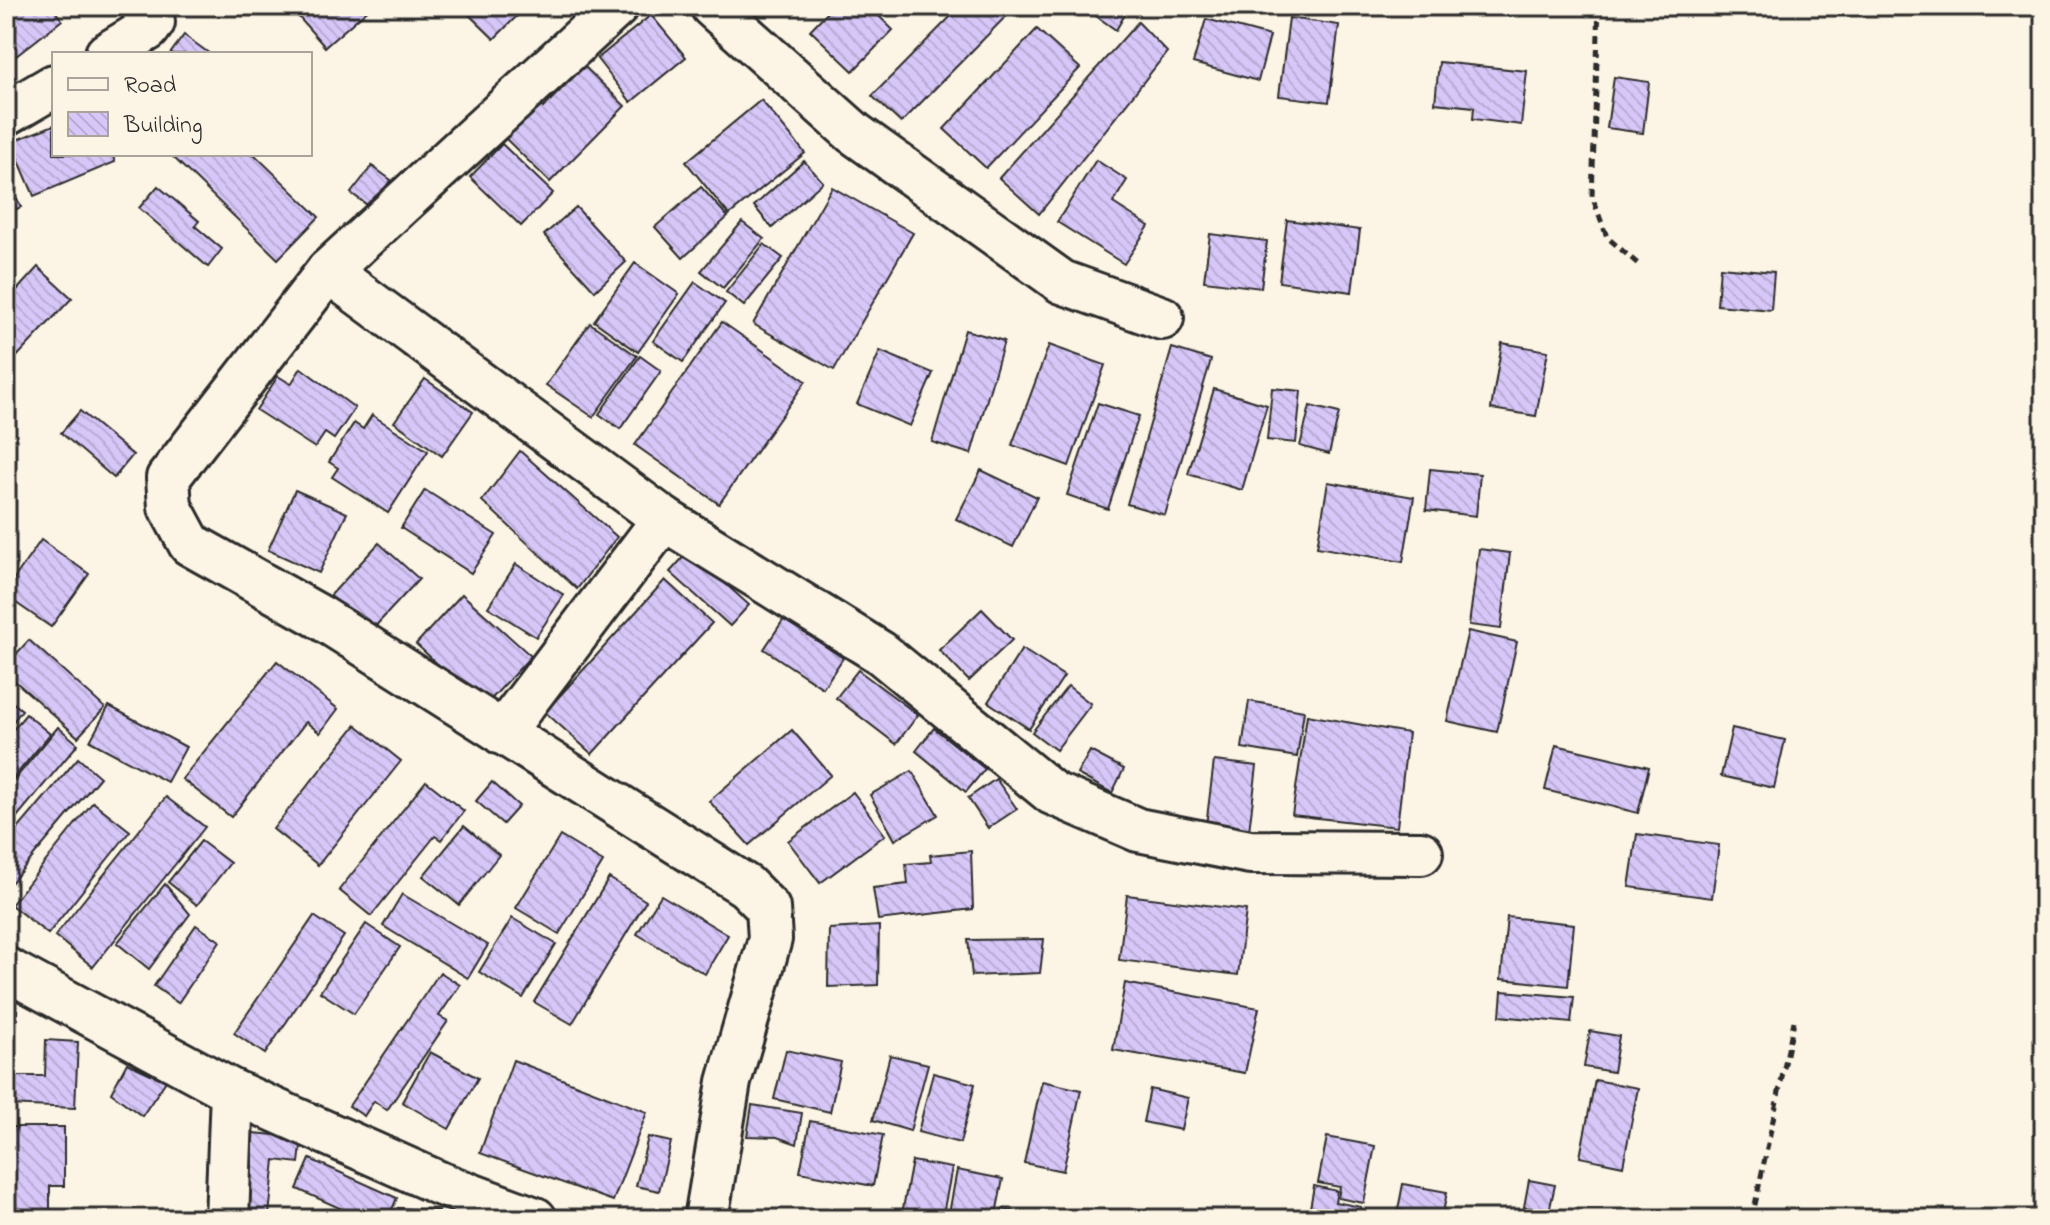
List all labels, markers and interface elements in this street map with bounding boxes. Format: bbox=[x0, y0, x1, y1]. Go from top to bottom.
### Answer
legend bbox=[52, 52, 312, 156]
text: Road bbox=[124, 69, 177, 104]
text: Building bbox=[123, 109, 203, 144]

